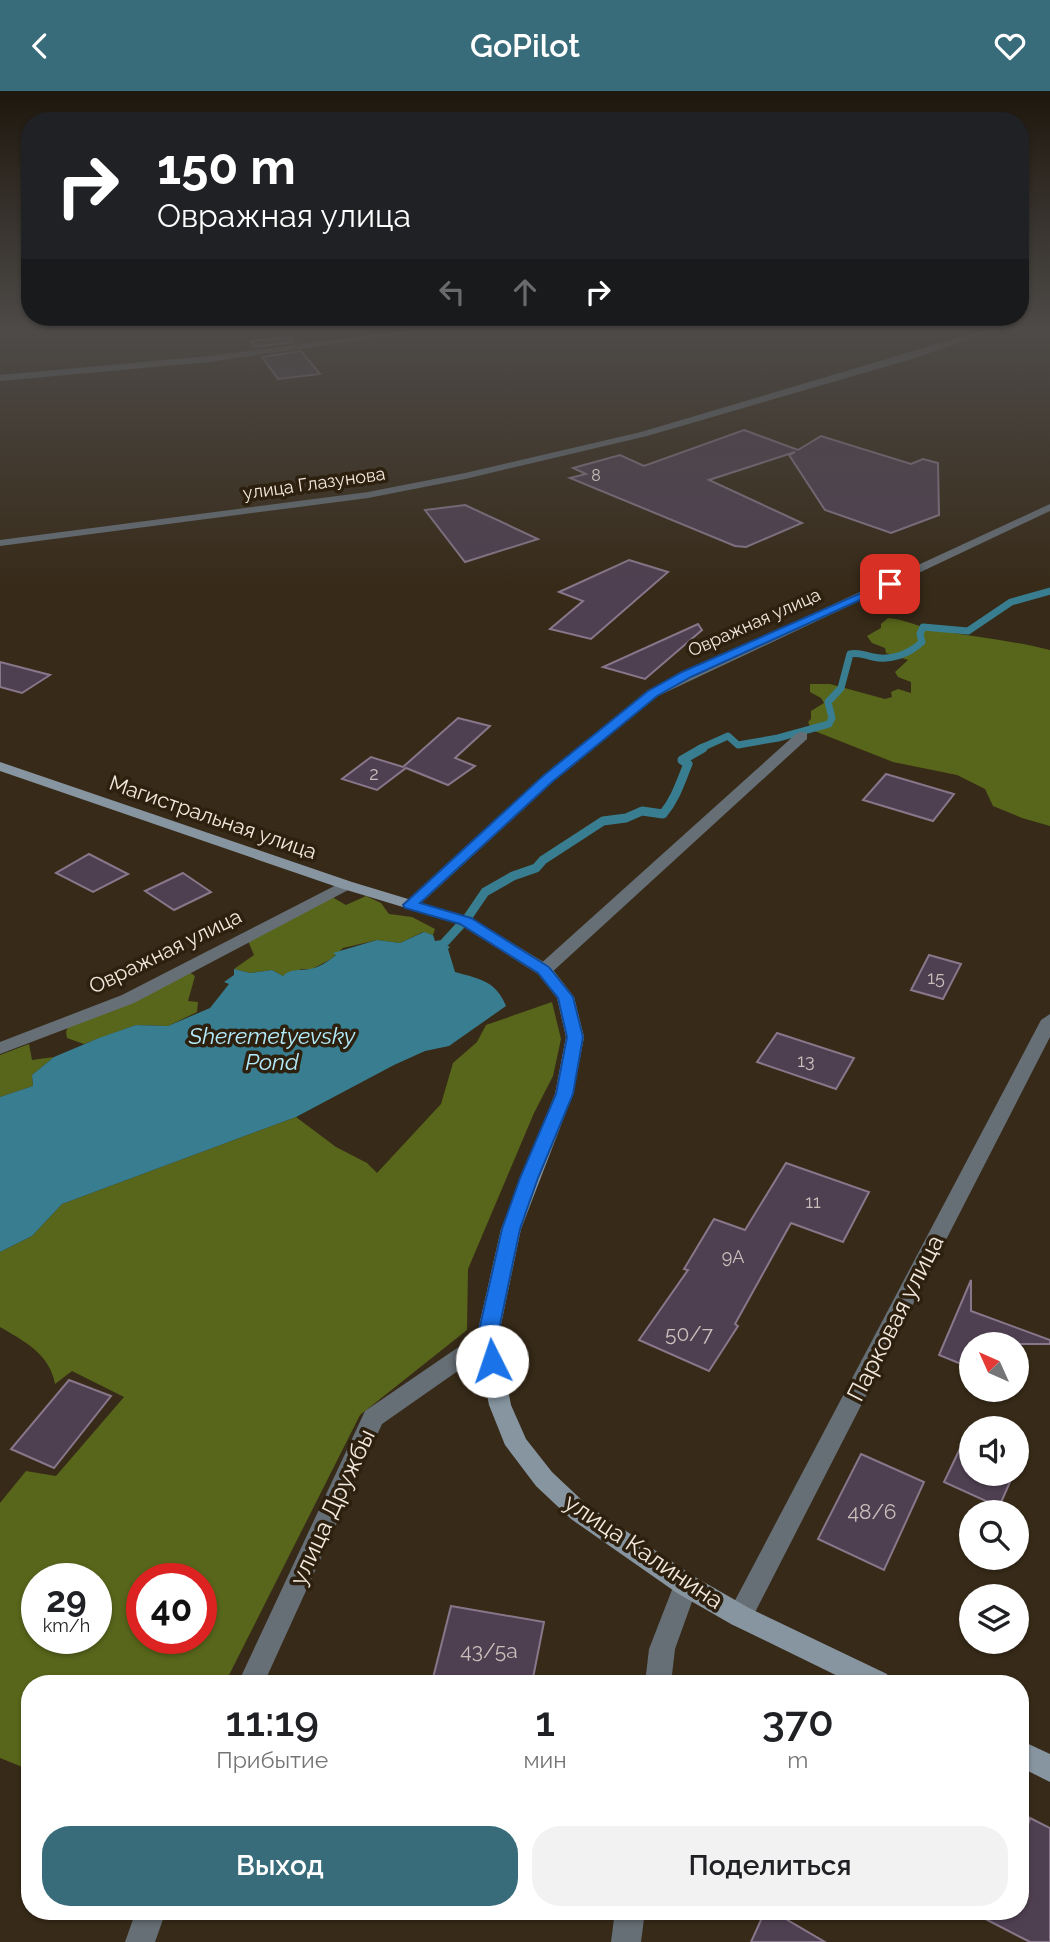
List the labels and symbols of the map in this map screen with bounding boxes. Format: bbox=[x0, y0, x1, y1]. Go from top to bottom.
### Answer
street label: улица Глазунова bbox=[241, 463, 387, 503]
house number: 8 bbox=[591, 466, 601, 485]
pin bbox=[860, 554, 920, 614]
street label: Овражная улица bbox=[684, 583, 824, 661]
house number: 2 bbox=[369, 763, 379, 784]
street label: Магистральная улица bbox=[106, 770, 320, 864]
street label: Овражная улица bbox=[85, 903, 245, 999]
house number: 15 bbox=[927, 967, 945, 988]
water label: Sheremetyevsky Pond bbox=[188, 1022, 356, 1075]
house number: 13 bbox=[797, 1050, 815, 1071]
house number: 11 bbox=[805, 1191, 821, 1212]
street label: Парковая улица bbox=[841, 1230, 949, 1406]
house number: 9А bbox=[722, 1246, 744, 1267]
house number: 50/7 bbox=[665, 1321, 714, 1346]
position arrow bbox=[455, 1324, 529, 1398]
north arrow bbox=[959, 1332, 1029, 1402]
street label: улица Дружбы bbox=[283, 1424, 381, 1590]
street label: улица Калинина bbox=[559, 1487, 729, 1615]
house number: 48/6 bbox=[848, 1499, 896, 1524]
speed limit sign: 40 bbox=[126, 1563, 217, 1654]
house number: 43/5а bbox=[460, 1638, 518, 1663]

